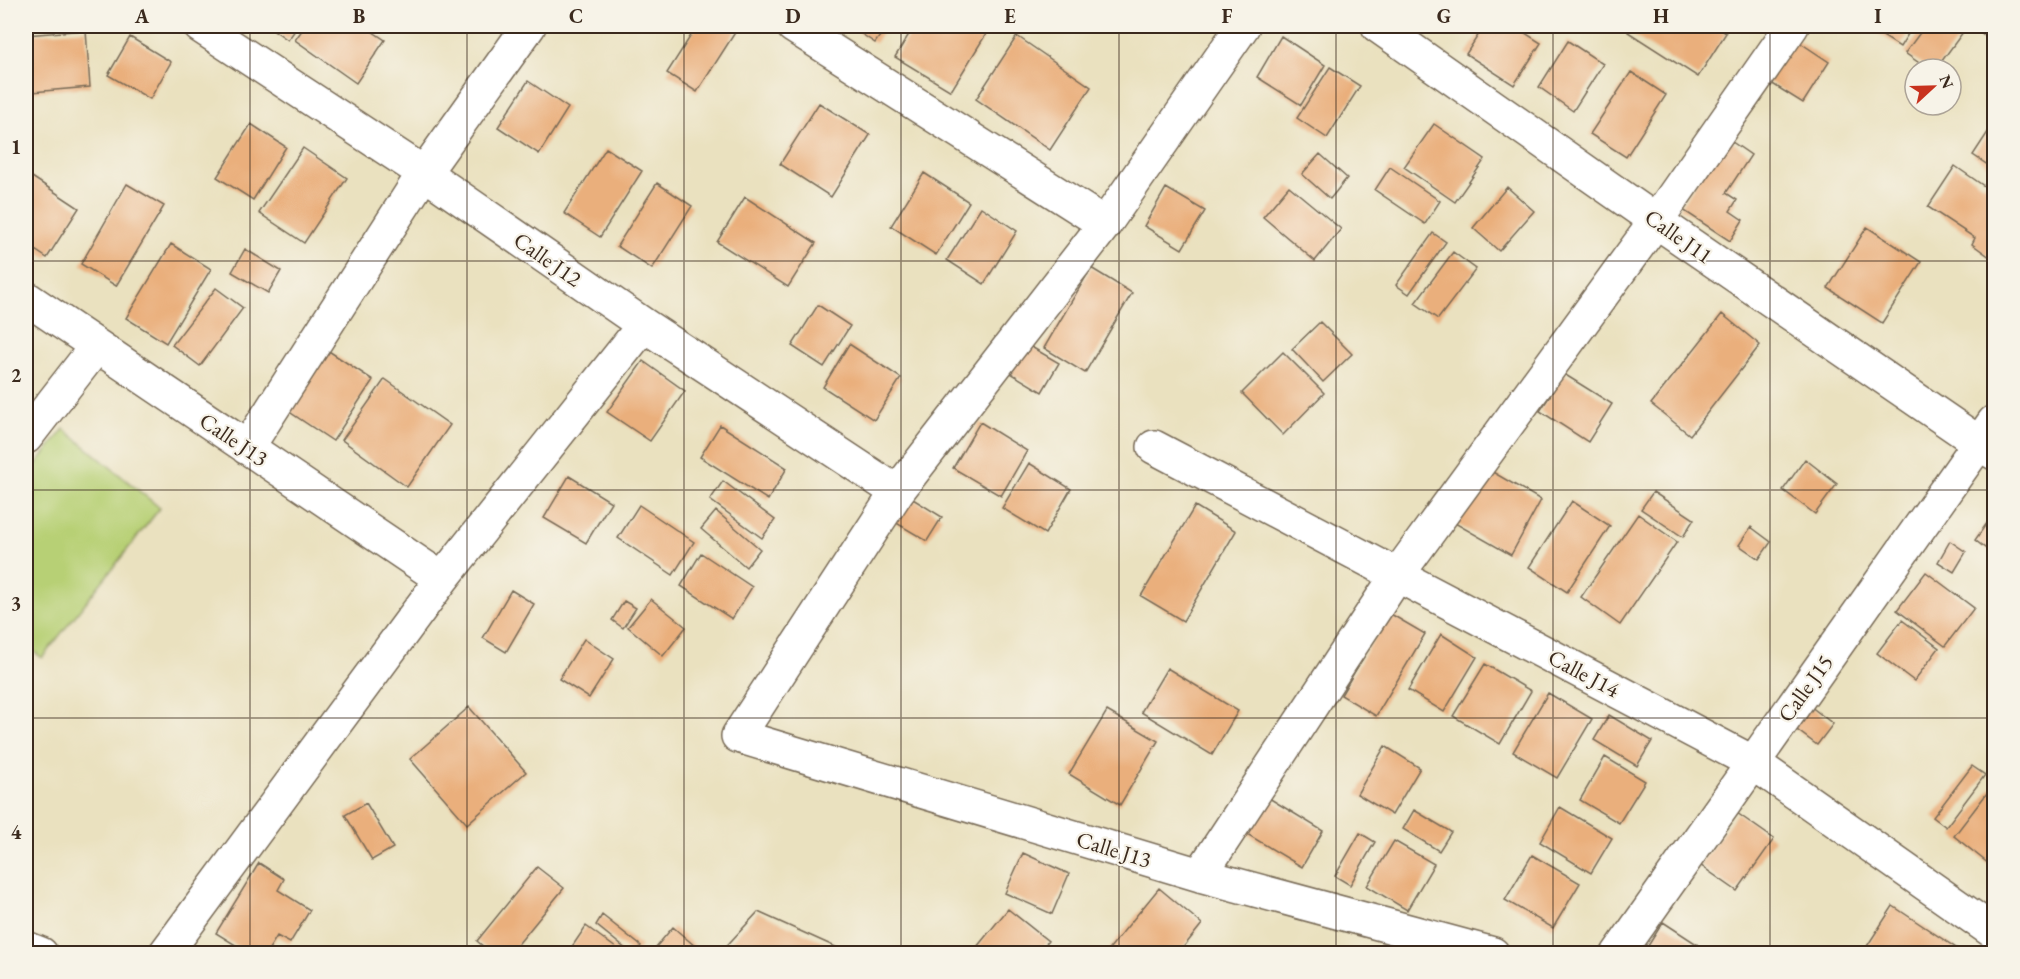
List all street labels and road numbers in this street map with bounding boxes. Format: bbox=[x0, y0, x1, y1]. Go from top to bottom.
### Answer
street label: Calle J11 bbox=[1639, 203, 1718, 270]
street label: Calle J12 bbox=[508, 226, 588, 293]
street label: Calle J13 bbox=[194, 406, 274, 473]
street label: Calle J14 bbox=[1543, 643, 1625, 704]
street label: Calle J15 bbox=[1771, 649, 1840, 728]
street label: Calle J13 bbox=[1073, 824, 1155, 875]

